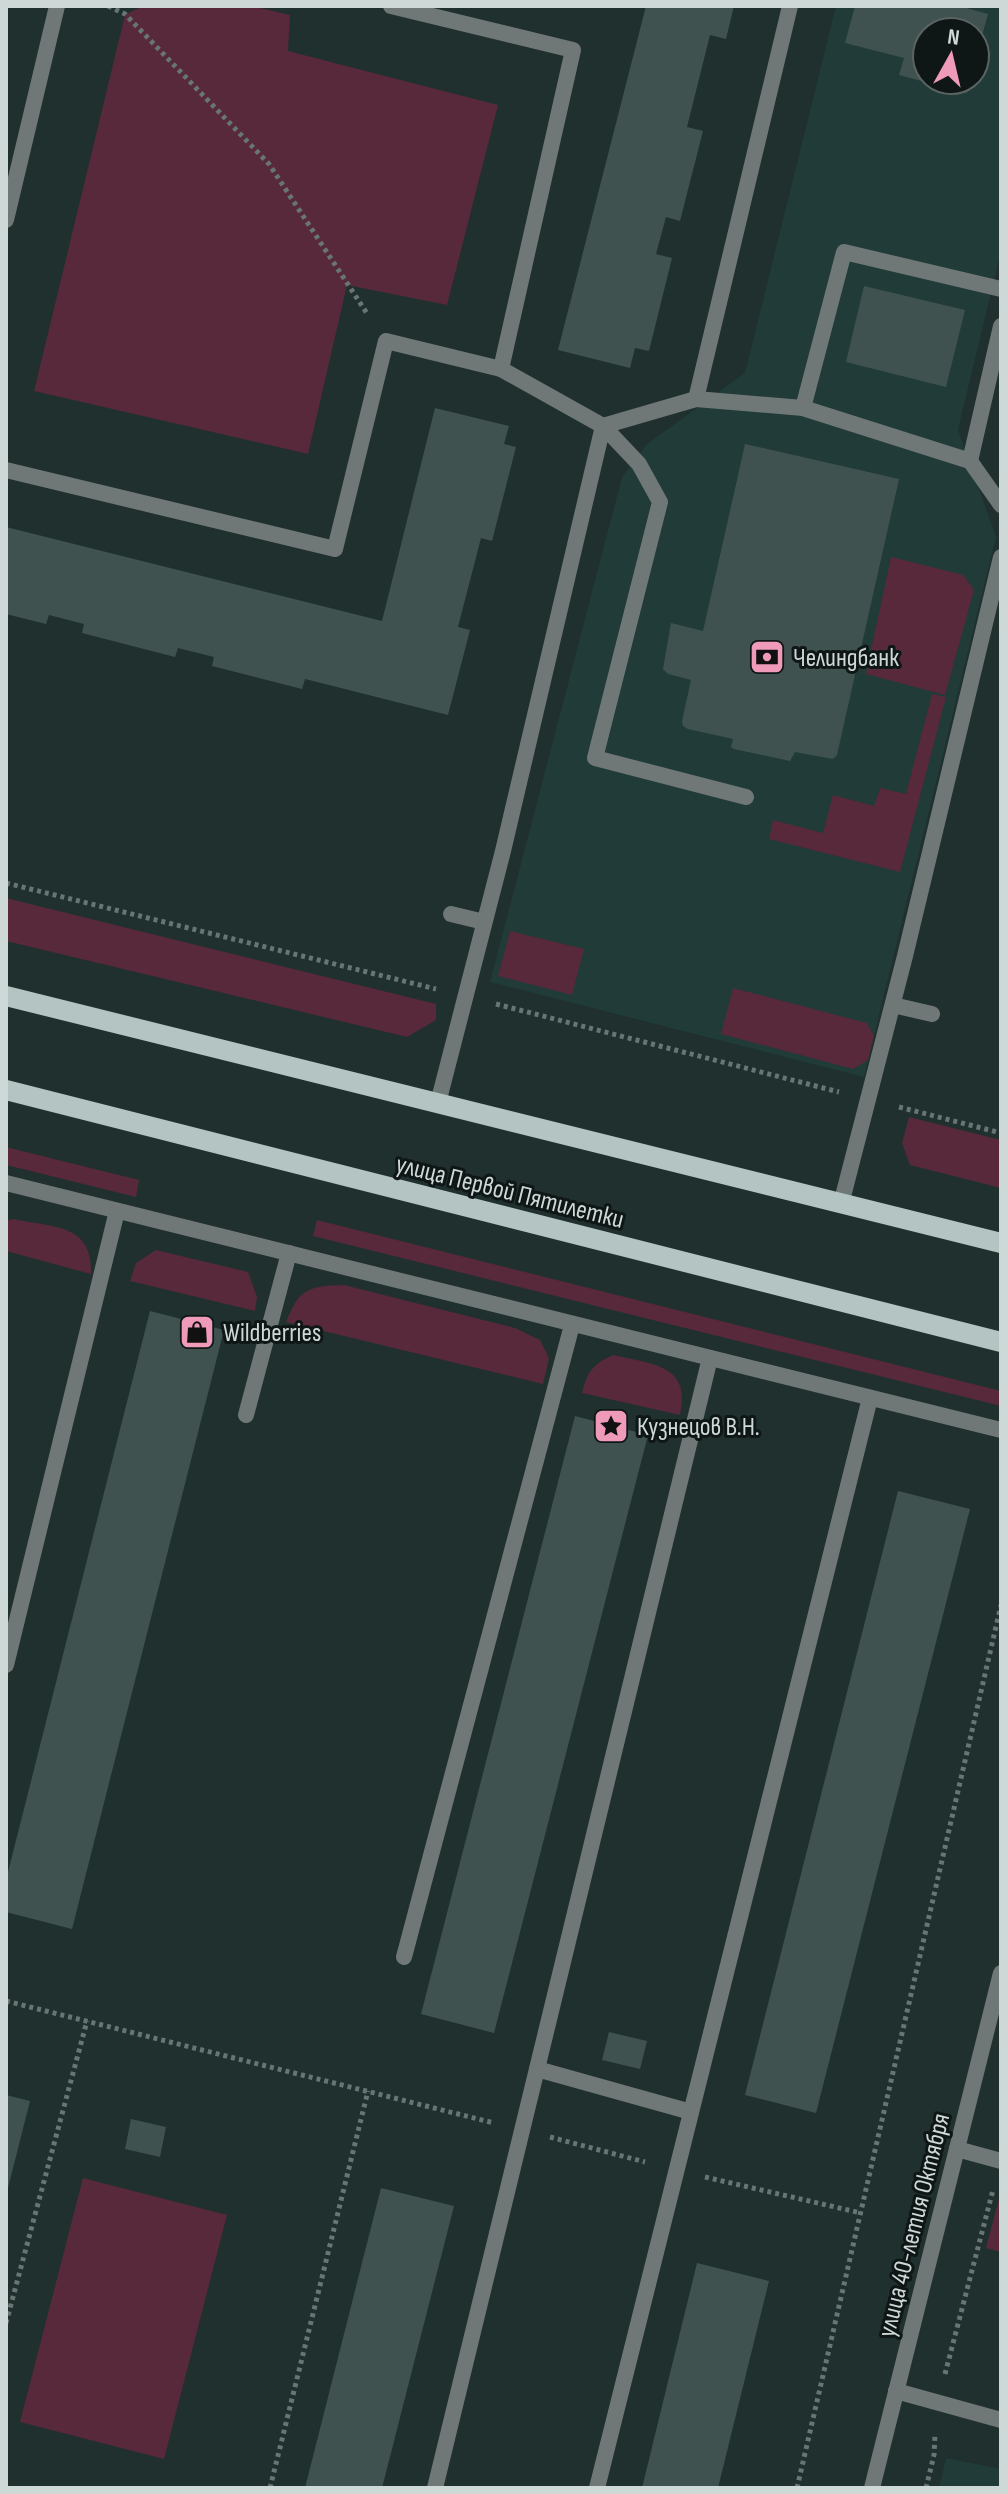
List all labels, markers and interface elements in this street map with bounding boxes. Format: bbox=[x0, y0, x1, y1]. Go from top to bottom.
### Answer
north arrow bbox=[911, 16, 991, 96]
text: N bbox=[946, 23, 961, 52]
bank icon: Челиндбанк bbox=[748, 638, 786, 676]
place label: Челиндбанк bbox=[793, 643, 899, 674]
street label: улица Первой Пятилетки bbox=[392, 1149, 627, 1236]
shop icon: Wildberries bbox=[178, 1313, 216, 1351]
place label: Wildberries bbox=[223, 1318, 321, 1349]
place icon: Кузнецов В.Н. bbox=[592, 1407, 630, 1445]
place label: Кузнецов В.Н. bbox=[637, 1412, 760, 1443]
street label: улица 40-летия Октября bbox=[872, 2110, 957, 2341]

